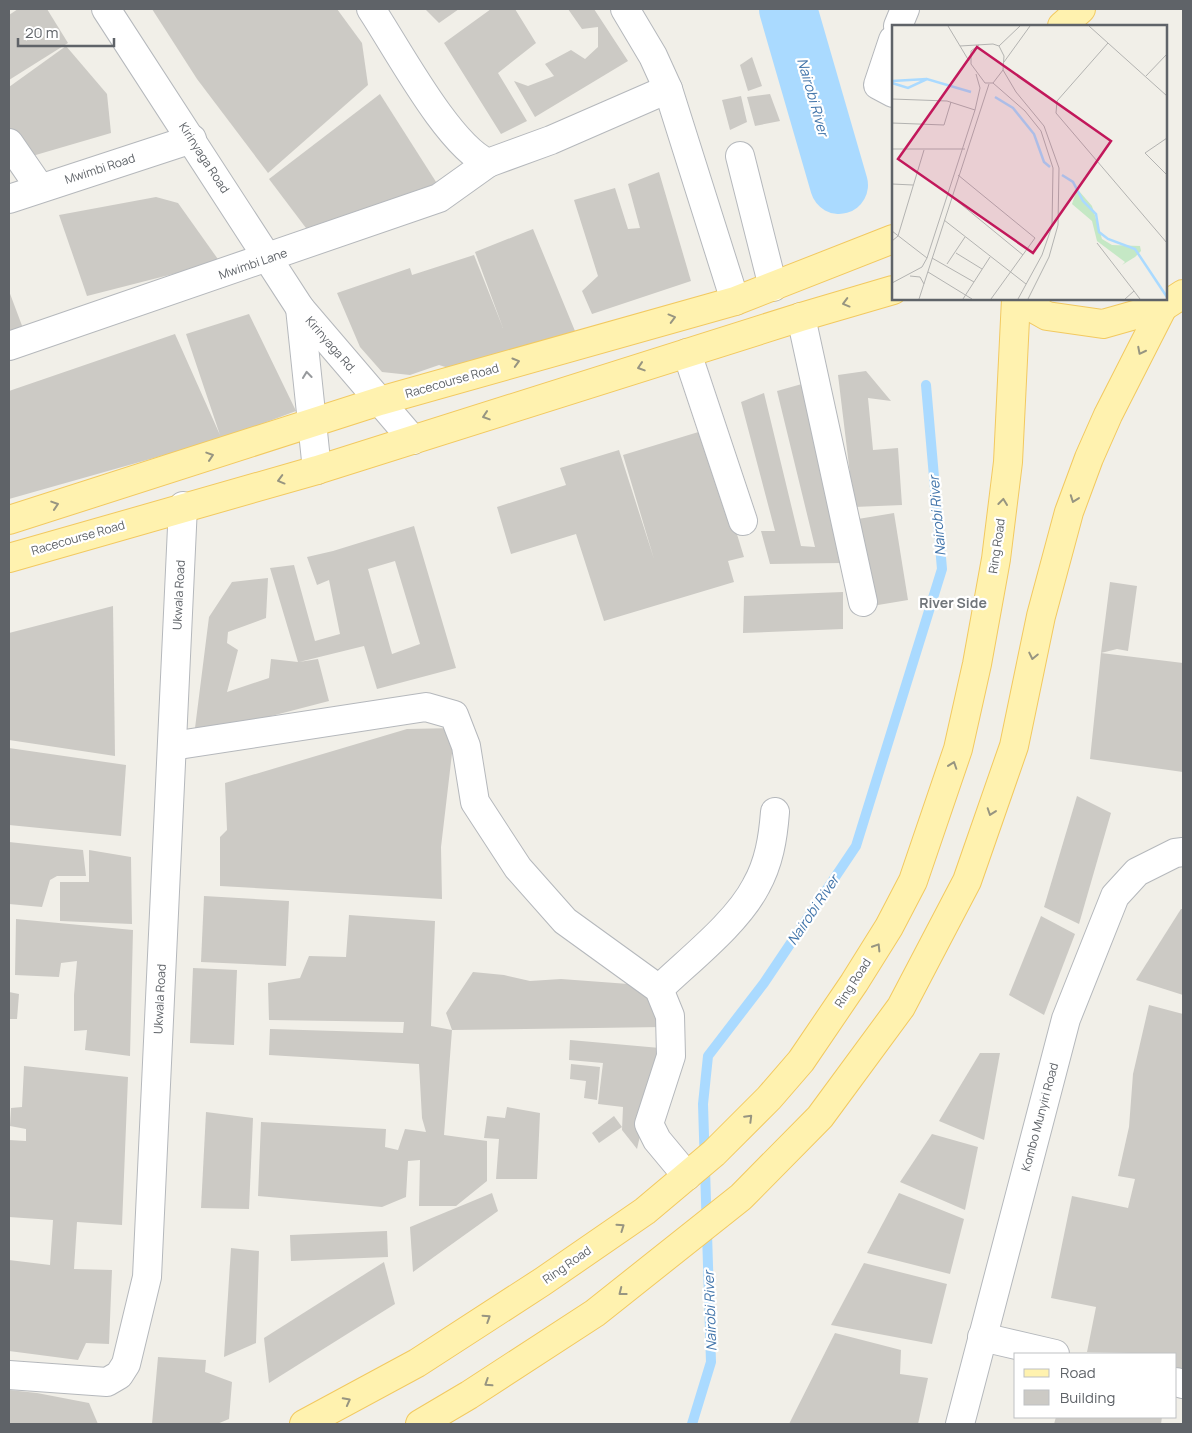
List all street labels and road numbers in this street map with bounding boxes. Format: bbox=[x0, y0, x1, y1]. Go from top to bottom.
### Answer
street label: Kirinyaga Road bbox=[175, 119, 234, 196]
street label: Mwimbi Road bbox=[62, 149, 137, 188]
street label: Mwimbi Lane bbox=[216, 244, 289, 283]
street label: Kirinyaga Rd. bbox=[302, 312, 361, 377]
street label: Racecourse Road bbox=[403, 359, 501, 402]
street label: Racecourse Road bbox=[29, 516, 127, 559]
street label: Ring Road bbox=[984, 517, 1009, 575]
street label: Ukwala Road bbox=[168, 559, 189, 630]
street label: Ring Road bbox=[830, 955, 875, 1011]
street label: Ukwala Road bbox=[149, 963, 170, 1034]
street label: Kombo Munyiri Road bbox=[1017, 1061, 1062, 1173]
street label: Ring Road bbox=[539, 1242, 594, 1287]

